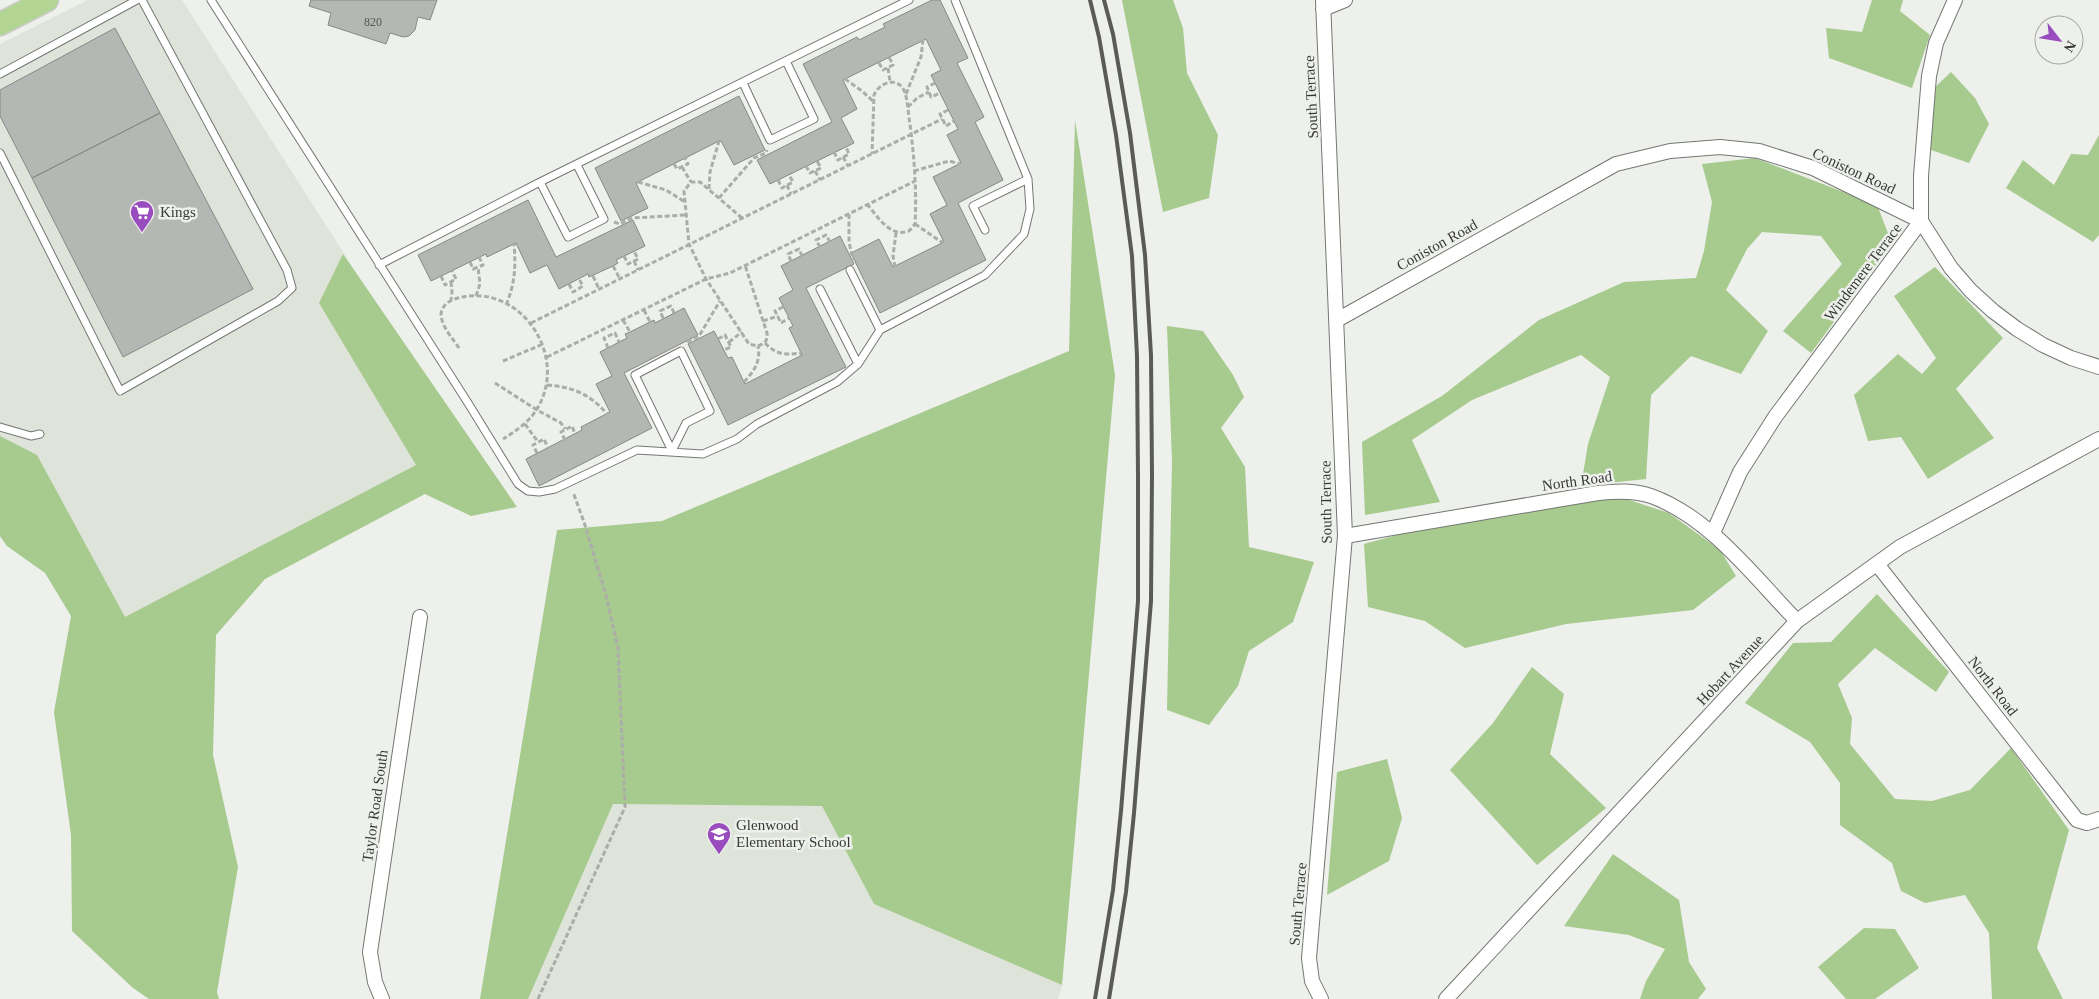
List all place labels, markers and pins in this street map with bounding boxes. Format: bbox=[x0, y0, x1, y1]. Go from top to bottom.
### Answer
supermarket icon: Kings bbox=[129, 199, 155, 233]
place label: Kings bbox=[160, 204, 196, 220]
place label: Glenwood Elementary School bbox=[736, 817, 851, 850]
school or university icon: Glenwood Elementary School bbox=[706, 821, 732, 855]

